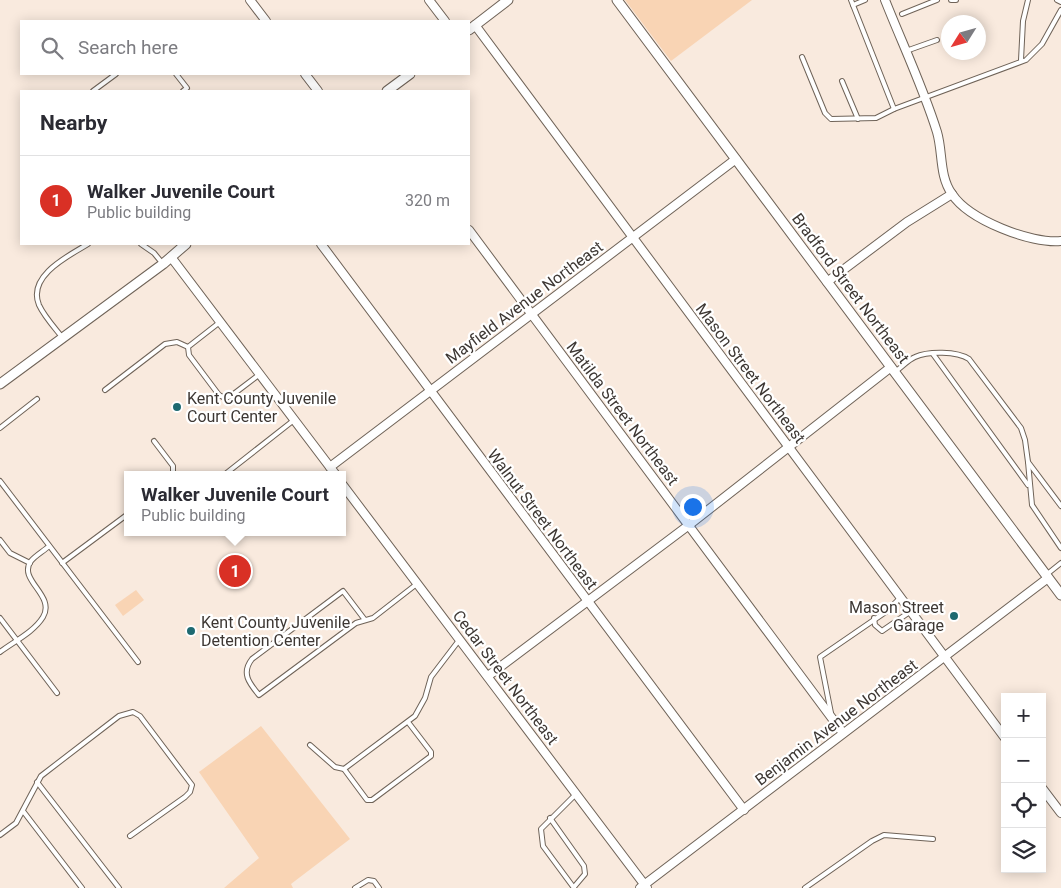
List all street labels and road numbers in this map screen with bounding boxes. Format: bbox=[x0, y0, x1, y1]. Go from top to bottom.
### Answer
street label: Bradford Street Northeast bbox=[788, 210, 913, 367]
street label: Mayfield Avenue Northeast bbox=[442, 237, 607, 368]
street label: Mason Street Northeast bbox=[692, 300, 809, 447]
street label: Matilda Street Northeast bbox=[562, 338, 683, 489]
street label: Walnut Street Northeast bbox=[484, 445, 602, 593]
street label: Cedar Street Northeast bbox=[449, 606, 562, 748]
street label: Benjamin Avenue Northeast bbox=[752, 655, 921, 790]

